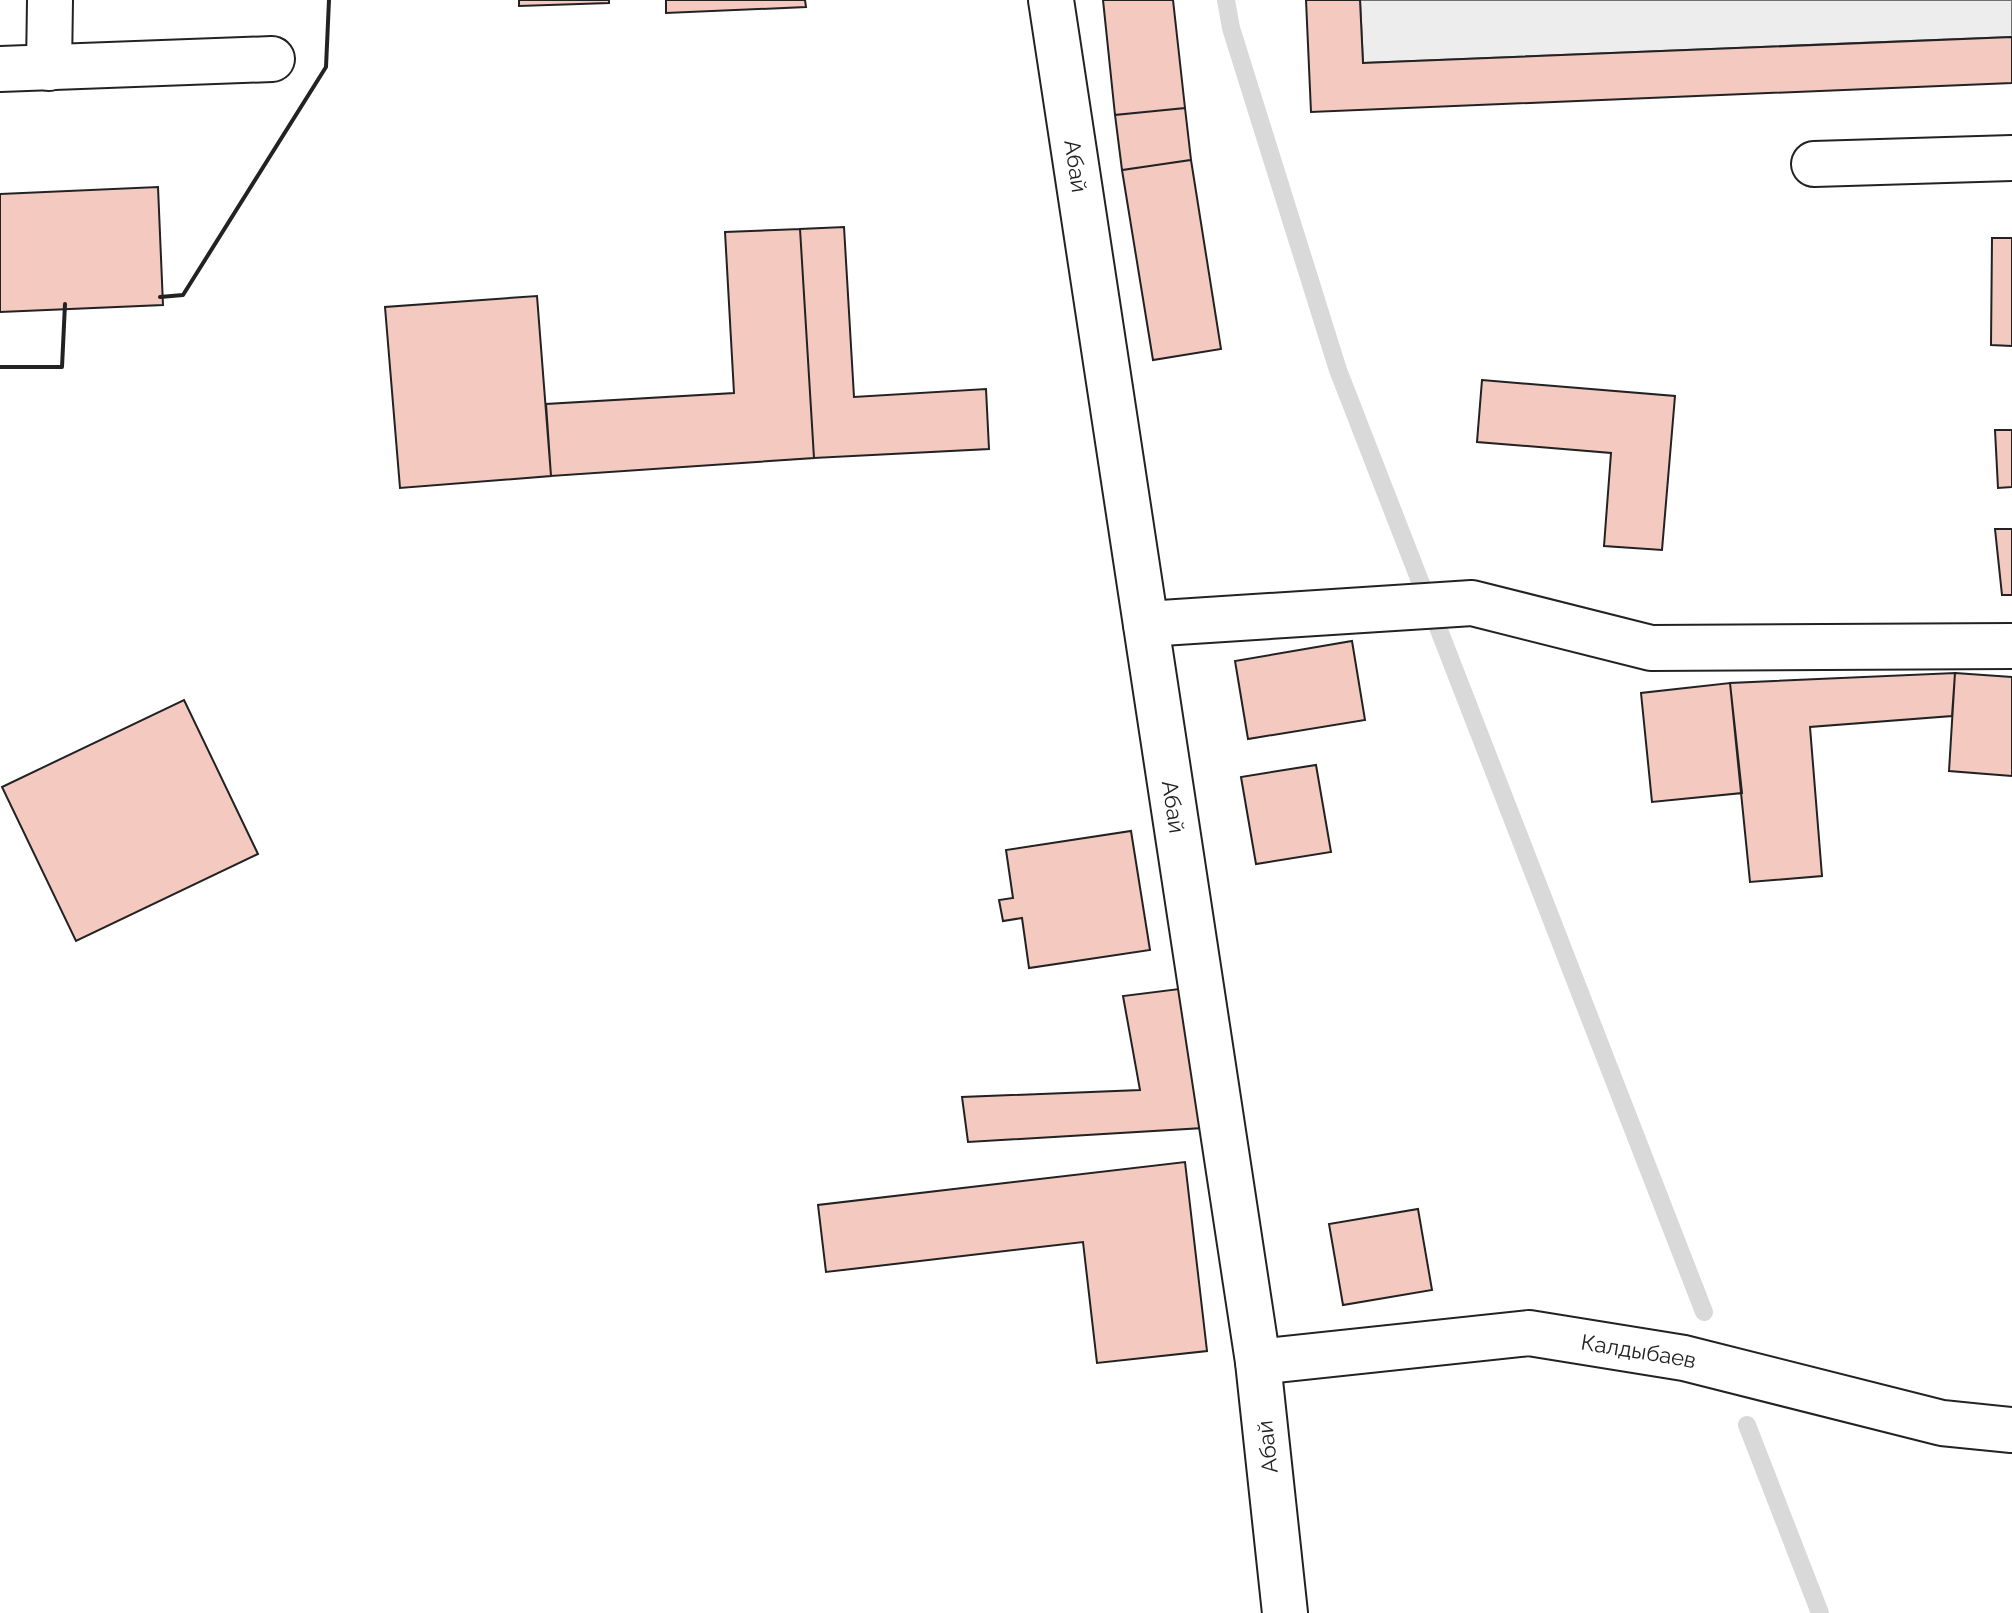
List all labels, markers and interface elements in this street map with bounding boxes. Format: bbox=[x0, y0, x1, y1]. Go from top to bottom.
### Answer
street label: Абай bbox=[1059, 138, 1093, 194]
street label: Абай bbox=[1157, 779, 1190, 835]
street label: Калдыбаев bbox=[1579, 1329, 1699, 1374]
street label: Абай bbox=[1251, 1419, 1283, 1475]

